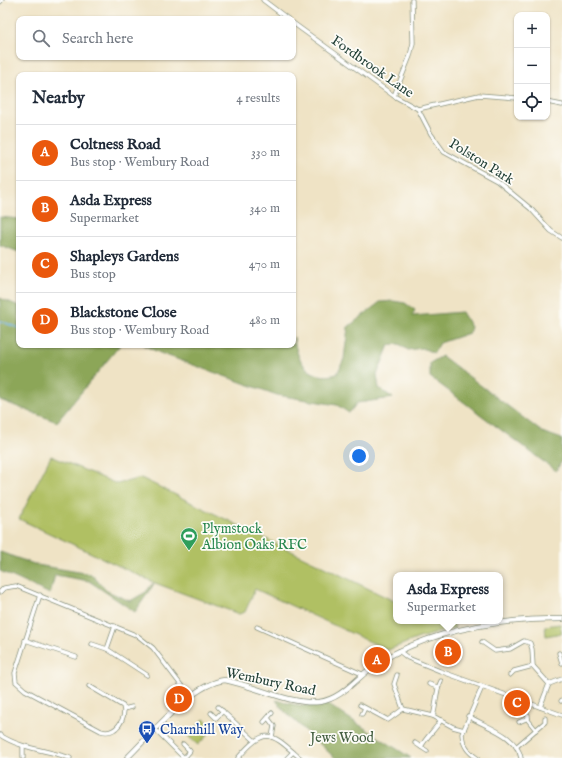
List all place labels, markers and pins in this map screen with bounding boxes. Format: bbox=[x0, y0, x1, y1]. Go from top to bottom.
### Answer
place label: Plymstock Albion Oaks RFC bbox=[201, 520, 307, 554]
sports icon: Plymstock Albion Oaks RFC bbox=[179, 526, 199, 551]
pin: B bbox=[435, 637, 461, 667]
pin: A bbox=[364, 645, 390, 675]
pin: D bbox=[166, 684, 192, 714]
pin: C bbox=[504, 688, 530, 718]
bus stop icon: Charnhill Way bbox=[137, 719, 157, 744]
place label: Charnhill Way bbox=[160, 721, 243, 739]

